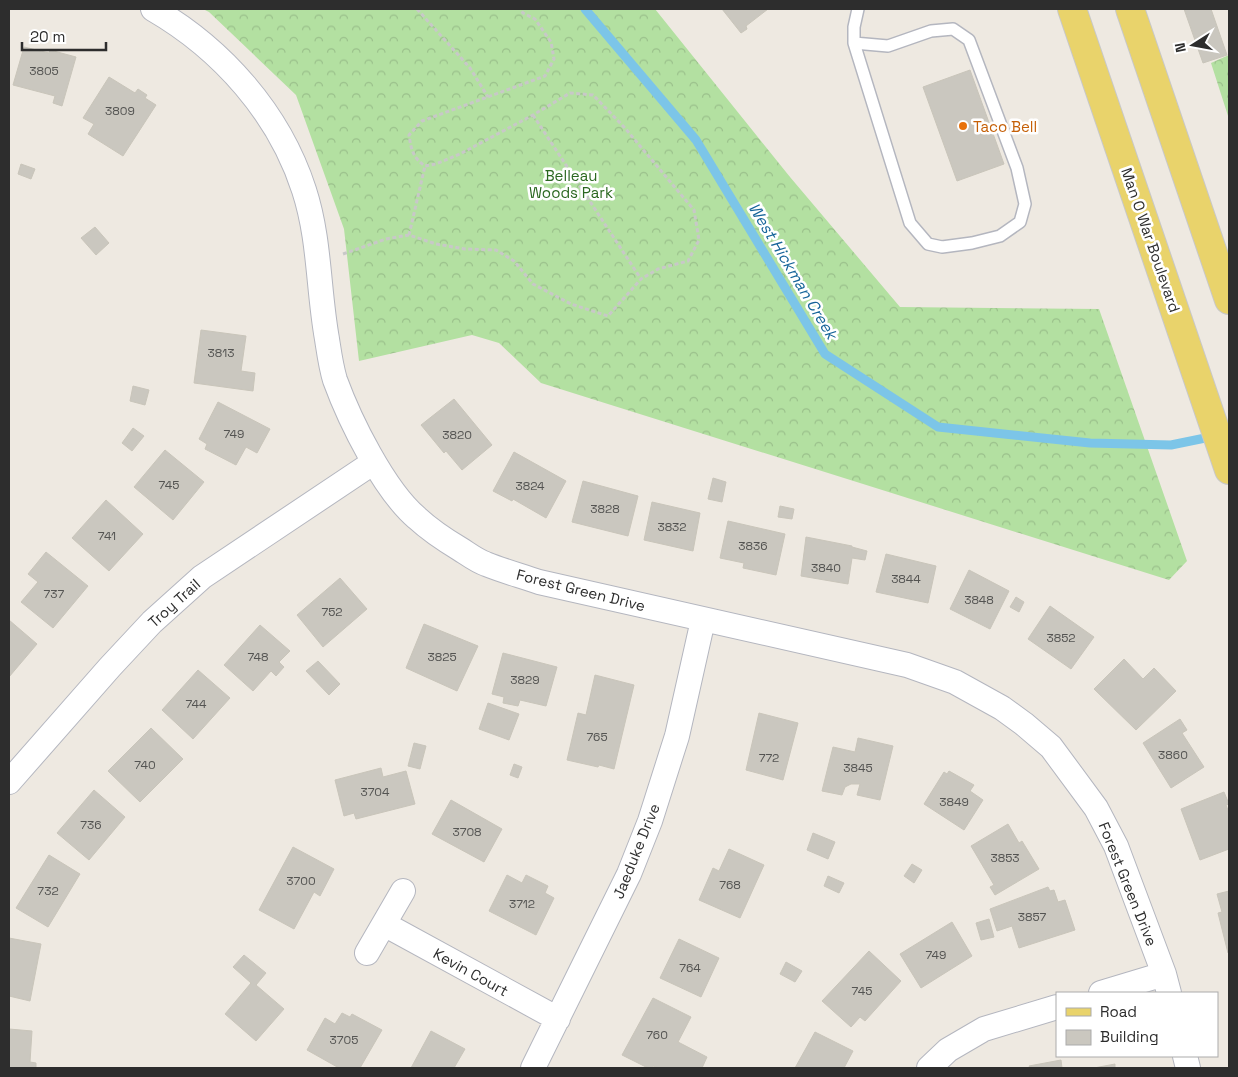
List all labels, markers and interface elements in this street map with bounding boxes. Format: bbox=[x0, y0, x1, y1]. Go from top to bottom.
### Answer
scale bar bbox=[22, 20, 106, 52]
north arrow bbox=[1168, 20, 1218, 70]
text: 20 m bbox=[30, 27, 65, 46]
text: N bbox=[1171, 41, 1190, 54]
house number: 3805 bbox=[29, 63, 59, 79]
house number: 3809 bbox=[105, 103, 135, 119]
place label: Taco Bell bbox=[973, 117, 1037, 136]
marker: Taco Bell bbox=[957, 120, 969, 132]
street label: Man O War Boulevard bbox=[1117, 165, 1185, 315]
park label: Belleau Woods Park bbox=[529, 166, 613, 202]
water label: West Hickman Creek bbox=[744, 199, 843, 345]
house number: 3813 bbox=[208, 345, 235, 361]
house number: 749 bbox=[224, 426, 244, 442]
house number: 3820 bbox=[442, 427, 472, 443]
house number: 745 bbox=[159, 477, 179, 493]
house number: 3824 bbox=[515, 478, 545, 494]
house number: 3828 bbox=[590, 501, 620, 517]
house number: 3832 bbox=[657, 519, 687, 535]
house number: 741 bbox=[98, 528, 116, 544]
house number: 3836 bbox=[738, 538, 768, 554]
house number: 3840 bbox=[811, 560, 841, 576]
street label: Forest Green Drive bbox=[515, 565, 647, 615]
house number: 3844 bbox=[891, 571, 921, 587]
street label: Troy Trail bbox=[144, 575, 204, 631]
house number: 737 bbox=[44, 586, 65, 602]
house number: 3848 bbox=[964, 592, 994, 608]
house number: 752 bbox=[321, 604, 343, 620]
house number: 3852 bbox=[1046, 630, 1076, 646]
house number: 748 bbox=[247, 649, 269, 665]
house number: 3825 bbox=[427, 649, 457, 665]
house number: 3829 bbox=[510, 672, 540, 688]
house number: 744 bbox=[185, 696, 207, 712]
house number: 765 bbox=[586, 729, 608, 745]
house number: 3860 bbox=[1158, 747, 1188, 763]
house number: 772 bbox=[759, 750, 779, 766]
house number: 740 bbox=[134, 757, 156, 773]
house number: 3845 bbox=[843, 760, 873, 776]
house number: 3704 bbox=[360, 784, 390, 800]
house number: 3849 bbox=[939, 794, 969, 810]
street label: Jaeduke Drive bbox=[608, 801, 664, 901]
house number: 736 bbox=[80, 817, 102, 833]
street label: Forest Green Drive bbox=[1094, 819, 1162, 949]
house number: 3708 bbox=[452, 824, 482, 840]
house number: 3853 bbox=[990, 850, 1020, 866]
house number: 3700 bbox=[286, 873, 316, 889]
house number: 768 bbox=[719, 877, 741, 893]
house number: 732 bbox=[37, 883, 59, 899]
house number: 3712 bbox=[509, 896, 535, 912]
house number: 3857 bbox=[1018, 909, 1046, 925]
street label: Kevin Court bbox=[430, 944, 512, 1000]
house number: 749 bbox=[926, 947, 946, 963]
house number: 764 bbox=[679, 960, 701, 976]
house number: 745 bbox=[852, 983, 872, 999]
legend bbox=[1056, 992, 1218, 1057]
text: Road bbox=[1100, 1002, 1137, 1021]
house number: 760 bbox=[646, 1027, 668, 1043]
text: Building bbox=[1100, 1027, 1159, 1046]
house number: 3705 bbox=[330, 1032, 358, 1048]

